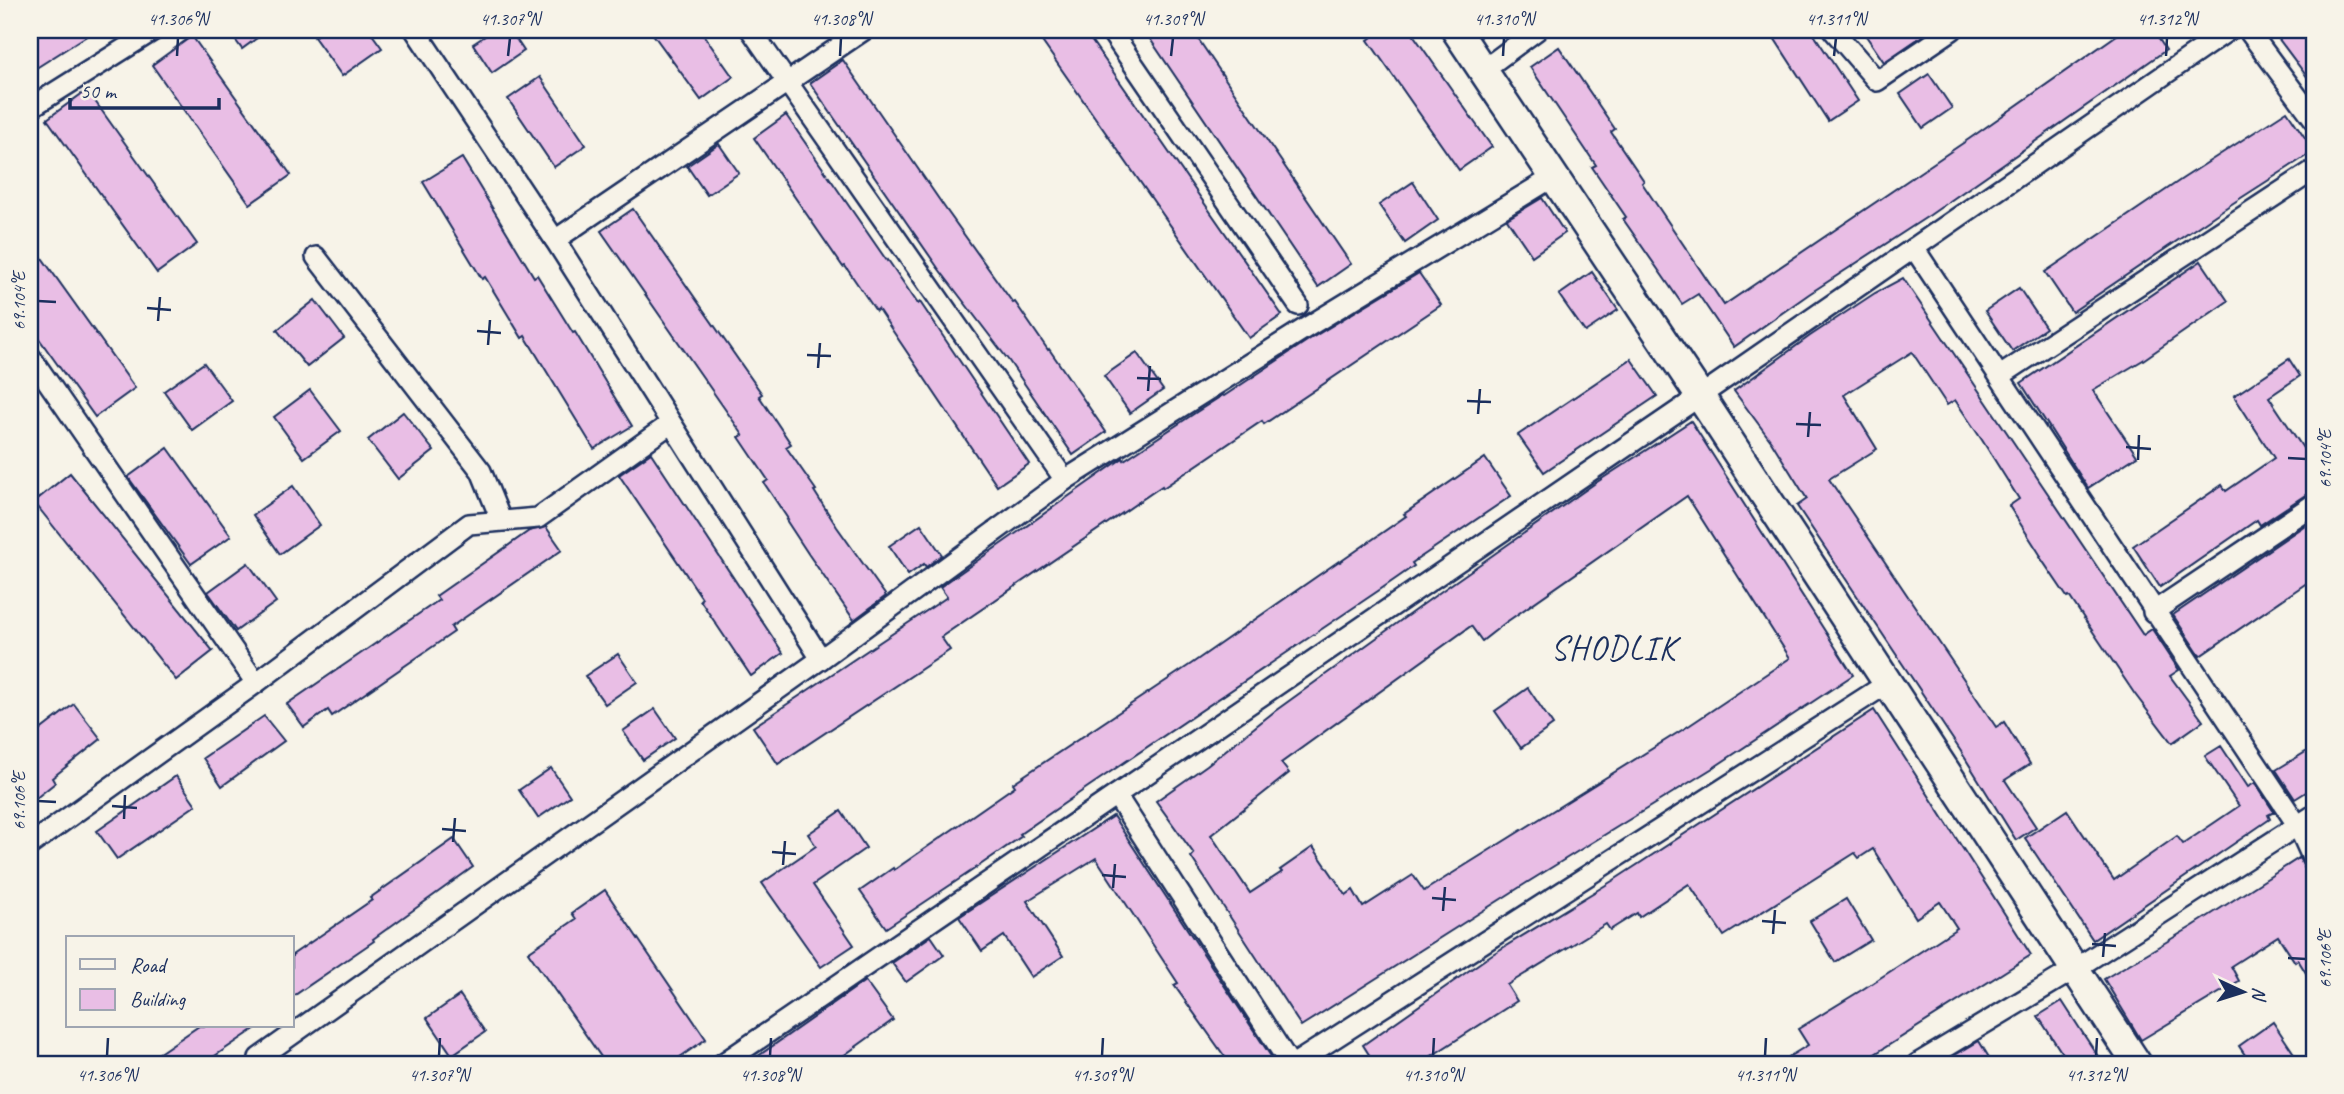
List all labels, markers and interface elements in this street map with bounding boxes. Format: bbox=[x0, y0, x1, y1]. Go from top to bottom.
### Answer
text: 41.306°N bbox=[148, 8, 211, 30]
text: 41.307°N bbox=[480, 8, 543, 30]
text: 41.308°N bbox=[811, 8, 874, 30]
text: 41.309°N bbox=[1143, 8, 1206, 30]
text: 41.310°N bbox=[1474, 8, 1537, 30]
text: 41.311°N bbox=[1806, 8, 1869, 30]
text: 41.312°N bbox=[2137, 8, 2200, 30]
scale bar bbox=[70, 66, 219, 110]
text: 50 m bbox=[80, 78, 118, 104]
text: 69.104°E bbox=[8, 269, 30, 330]
text: 69.104°E bbox=[2314, 427, 2336, 488]
district label: SHODLIK bbox=[1551, 627, 1682, 669]
text: 69.106°E bbox=[8, 769, 30, 830]
text: 69.106°E bbox=[2314, 927, 2336, 988]
legend bbox=[66, 936, 294, 1028]
text: Road bbox=[130, 952, 169, 978]
north arrow bbox=[2208, 958, 2278, 1028]
text: Building bbox=[130, 986, 187, 1012]
text: N bbox=[2246, 986, 2271, 1003]
text: 41.306°N bbox=[77, 1064, 140, 1086]
text: 41.307°N bbox=[409, 1064, 472, 1086]
text: 41.308°N bbox=[740, 1064, 803, 1086]
text: 41.309°N bbox=[1072, 1064, 1135, 1086]
text: 41.310°N bbox=[1403, 1064, 1466, 1086]
text: 41.311°N bbox=[1735, 1064, 1798, 1086]
text: 41.312°N bbox=[2066, 1064, 2129, 1086]

